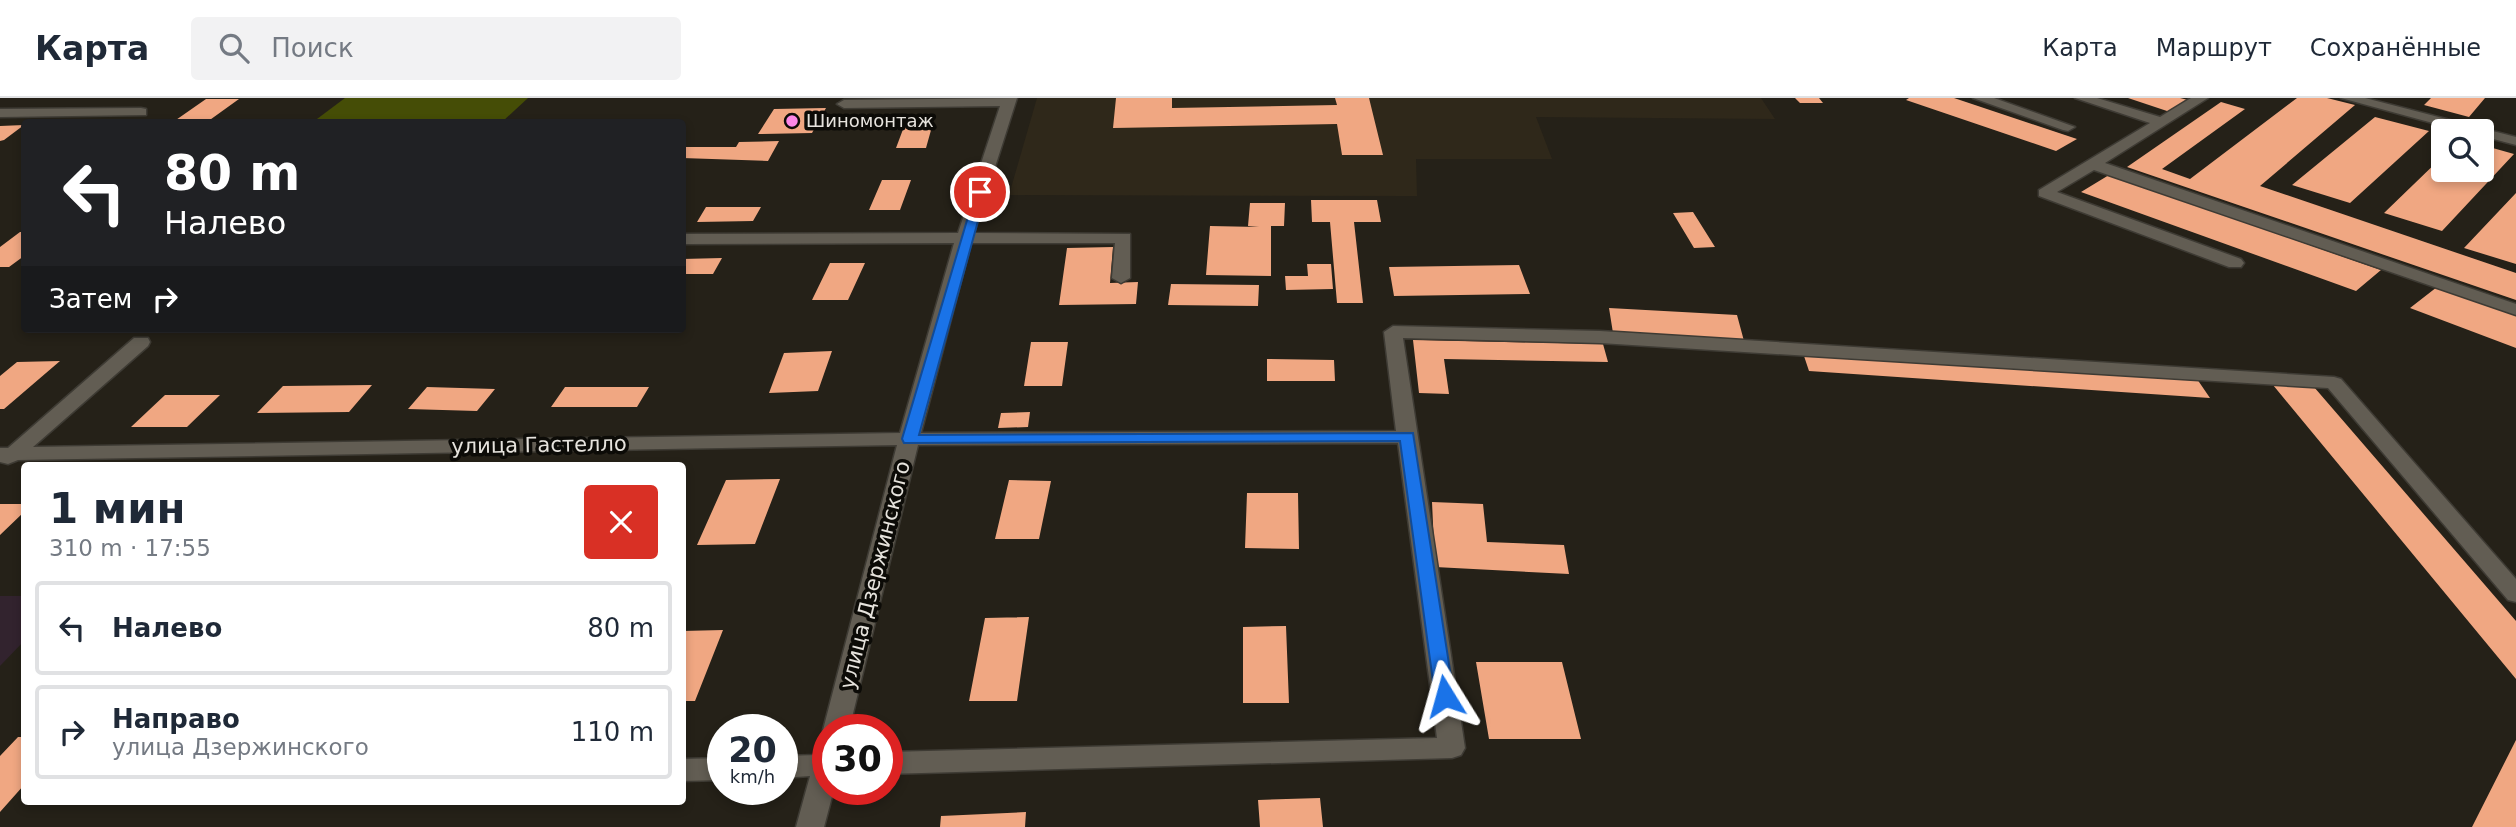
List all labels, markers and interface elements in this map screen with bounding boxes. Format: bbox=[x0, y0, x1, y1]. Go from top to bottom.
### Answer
search box bbox=[191, 17, 681, 80]
text: Карта bbox=[35, 29, 149, 68]
icon: search bbox=[215, 29, 253, 67]
text: Поиск bbox=[271, 33, 354, 63]
text: Карта bbox=[2042, 34, 2118, 62]
text: Маршрут bbox=[2156, 34, 2272, 62]
text: Сохранённые bbox=[2310, 34, 2481, 62]
place label: Шиномонтаж bbox=[806, 110, 934, 131]
marker: Шиномонтаж bbox=[784, 113, 800, 129]
map controls bbox=[2431, 119, 2494, 182]
button: search bbox=[2431, 119, 2494, 182]
text: 80 m bbox=[164, 145, 300, 202]
icon: left bbox=[49, 147, 140, 238]
pin bbox=[950, 162, 1010, 222]
icon: arrive bbox=[961, 173, 999, 211]
text: Налево bbox=[164, 204, 286, 242]
icon: right bbox=[146, 280, 184, 318]
text: Затем bbox=[49, 284, 132, 314]
street label: улица Гастелло bbox=[451, 431, 627, 459]
street label: улица Дзержинского bbox=[835, 458, 915, 692]
text: 1 мин bbox=[49, 484, 186, 533]
button: close bbox=[584, 485, 658, 559]
text: 310 m · 17:55 bbox=[49, 535, 211, 561]
icon: left bbox=[53, 609, 91, 647]
text: Налево bbox=[112, 613, 222, 643]
text: 80 m bbox=[587, 613, 654, 643]
position arrow bbox=[1408, 659, 1482, 733]
text: Направо bbox=[112, 704, 240, 734]
icon: right bbox=[53, 713, 91, 751]
speed limit sign: 30 bbox=[812, 714, 903, 805]
text: 110 m bbox=[571, 717, 654, 747]
text: 20 bbox=[728, 730, 777, 770]
text: улица Дзержинского bbox=[112, 734, 369, 760]
text: km/h bbox=[730, 766, 775, 787]

